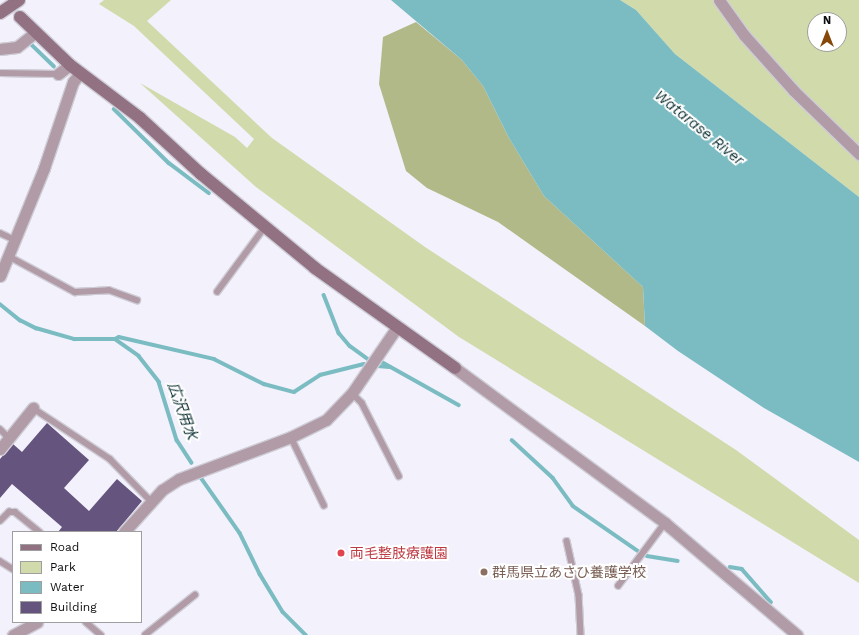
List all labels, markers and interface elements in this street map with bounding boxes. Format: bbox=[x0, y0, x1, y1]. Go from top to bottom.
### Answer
north arrow bbox=[807, 12, 847, 52]
text: N bbox=[823, 14, 831, 27]
water label: Watarase River bbox=[651, 87, 747, 169]
water label: 広沢用水 bbox=[163, 380, 201, 442]
legend bbox=[12, 531, 142, 623]
text: Road bbox=[50, 540, 79, 554]
place label: 両毛整肢療護園 bbox=[350, 545, 448, 561]
marker: 両毛整肢療護園 bbox=[335, 547, 347, 559]
text: Park bbox=[50, 560, 76, 574]
place label: 群馬県立あさひ養護学校 bbox=[492, 564, 646, 580]
marker: 群馬県立あさひ養護学校 bbox=[479, 567, 489, 577]
text: Water bbox=[50, 580, 84, 594]
text: Building bbox=[50, 600, 97, 614]

